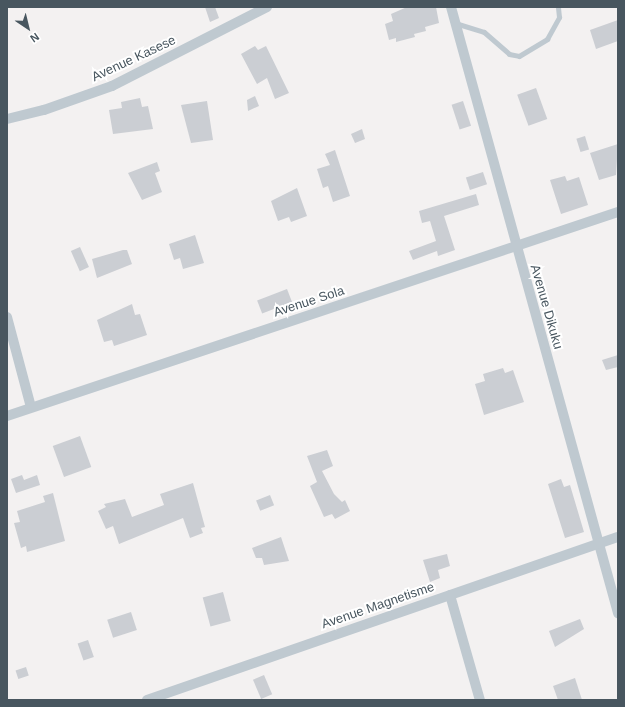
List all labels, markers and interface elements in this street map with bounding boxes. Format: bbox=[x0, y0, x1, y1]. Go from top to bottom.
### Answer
north arrow bbox=[8, 8, 48, 48]
text: N bbox=[28, 31, 42, 45]
street label: Avenue Kasese bbox=[90, 33, 178, 85]
street label: Avenue Dikuku bbox=[526, 263, 566, 351]
street label: Avenue Sola bbox=[272, 283, 346, 321]
street label: Avenue Magnetisme bbox=[320, 579, 436, 633]

